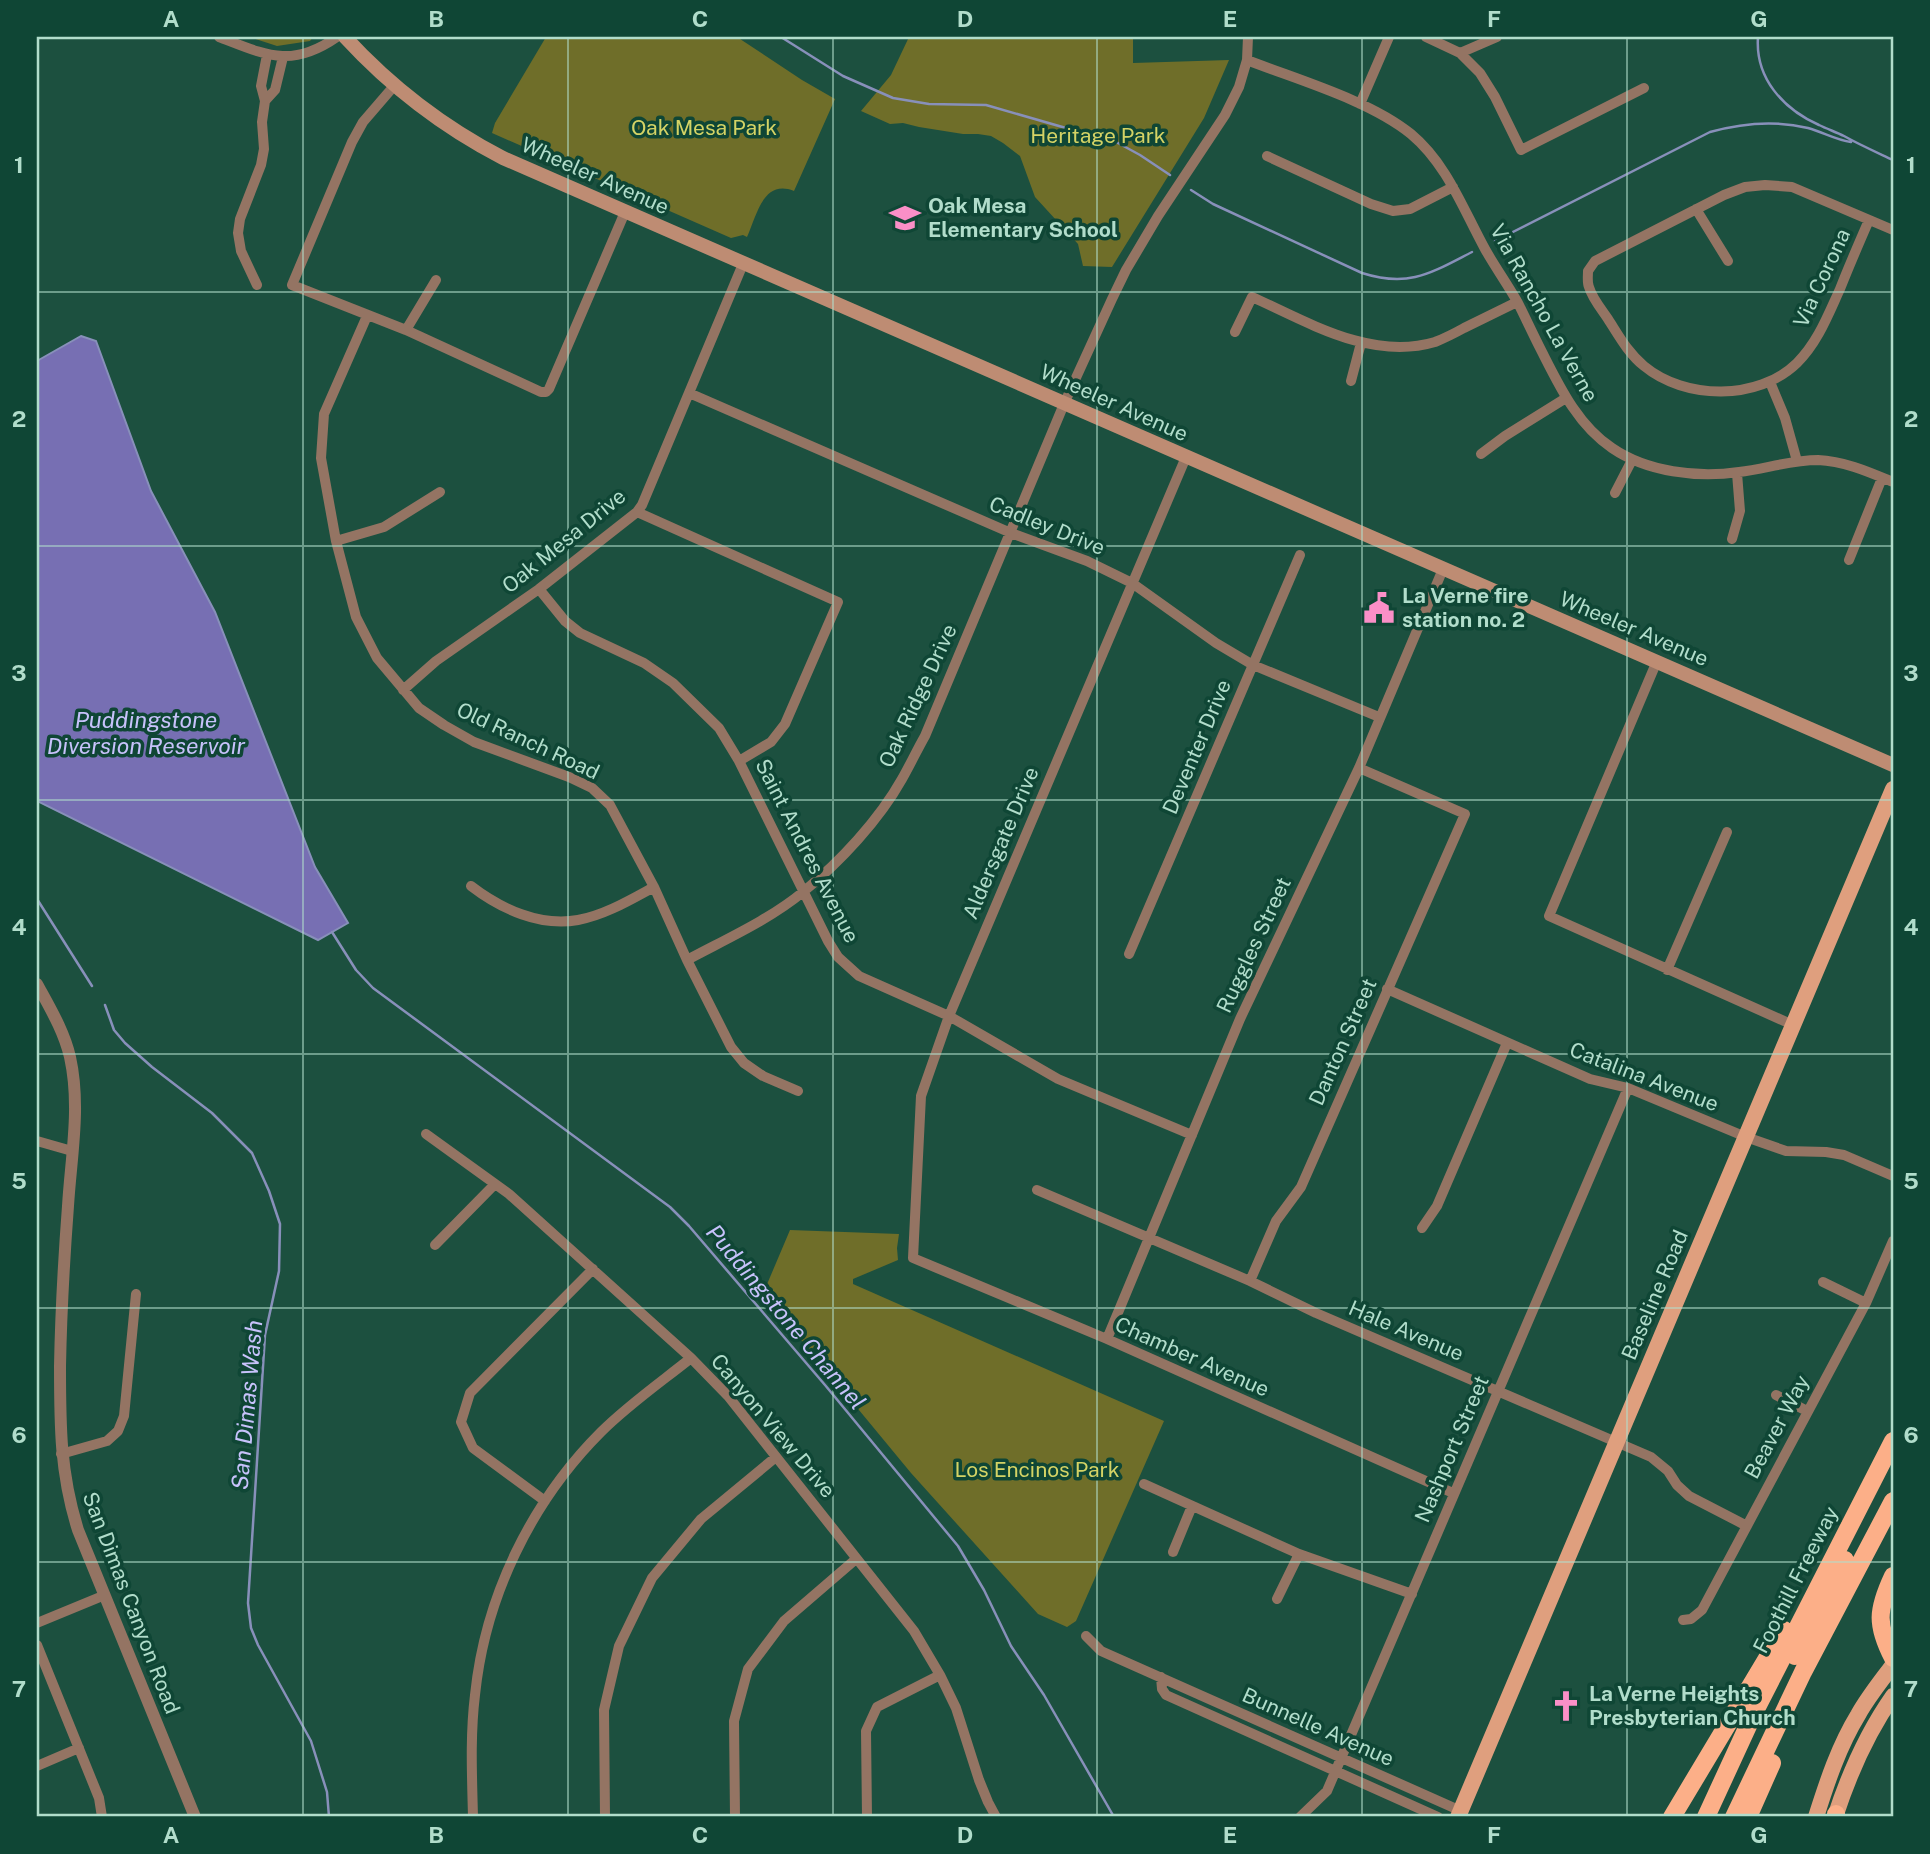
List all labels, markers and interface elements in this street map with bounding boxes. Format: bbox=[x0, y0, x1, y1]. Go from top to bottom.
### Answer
text: A bbox=[163, 5, 180, 32]
text: B bbox=[428, 5, 444, 32]
text: C bbox=[692, 5, 708, 32]
text: D bbox=[957, 5, 973, 32]
text: E bbox=[1223, 5, 1237, 32]
text: F bbox=[1487, 5, 1501, 32]
text: G bbox=[1750, 5, 1768, 32]
park label: Oak Mesa Park bbox=[631, 115, 777, 140]
park label: Heritage Park bbox=[1030, 123, 1166, 148]
street label: Wheeler Avenue bbox=[517, 132, 673, 219]
text: 1 bbox=[14, 151, 24, 178]
text: 1 bbox=[1906, 151, 1916, 178]
place label: Oak Mesa Elementary School bbox=[928, 193, 1118, 242]
school or university icon: Oak Mesa Elementary School bbox=[888, 201, 922, 235]
street label: Via Rancho La Verne bbox=[1485, 220, 1604, 406]
street label: Via Corona bbox=[1788, 224, 1855, 331]
street label: Wheeler Avenue bbox=[1036, 359, 1192, 446]
text: 2 bbox=[12, 405, 26, 432]
text: 2 bbox=[1904, 405, 1918, 432]
street label: Oak Mesa Drive bbox=[497, 483, 630, 598]
street label: Cadley Drive bbox=[986, 491, 1109, 560]
place label: La Verne fire station no. 2 bbox=[1402, 583, 1529, 632]
street label: Wheeler Avenue bbox=[1556, 586, 1712, 671]
public building icon: La Verne fire station no. 2 bbox=[1362, 591, 1396, 625]
street label: Oak Ridge Drive bbox=[873, 620, 962, 771]
text: 3 bbox=[11, 659, 27, 686]
text: 3 bbox=[1903, 659, 1919, 686]
street label: Deventer Drive bbox=[1157, 676, 1236, 818]
street label: Old Ranch Road bbox=[453, 697, 604, 785]
water label: Puddingstone Diversion Reservoir bbox=[47, 706, 246, 759]
street label: Saint Andres Avenue bbox=[750, 755, 865, 947]
street label: Aldersgate Drive bbox=[957, 763, 1044, 923]
street label: Ruggles Street bbox=[1211, 873, 1296, 1017]
text: 4 bbox=[11, 913, 27, 940]
text: 4 bbox=[1903, 913, 1919, 940]
street label: Danton Street bbox=[1303, 975, 1382, 1109]
street label: Catalina Avenue bbox=[1566, 1037, 1722, 1116]
text: 5 bbox=[11, 1167, 27, 1194]
text: 5 bbox=[1903, 1167, 1919, 1194]
water label: Puddingstone Channel bbox=[701, 1219, 872, 1415]
street label: Baseline Road bbox=[1616, 1226, 1693, 1363]
street label: Hale Avenue bbox=[1345, 1295, 1467, 1366]
street label: Chamber Avenue bbox=[1111, 1311, 1273, 1402]
water label: San Dimas Wash bbox=[226, 1319, 267, 1491]
street label: Canyon View Drive bbox=[706, 1349, 841, 1503]
street label: Beaver Way bbox=[1739, 1371, 1814, 1483]
street label: Nashport Street bbox=[1409, 1372, 1494, 1526]
text: 6 bbox=[11, 1421, 27, 1448]
text: 6 bbox=[1903, 1421, 1919, 1448]
park label: Los Encinos Park bbox=[954, 1457, 1120, 1482]
street label: San Dimas Canyon Road bbox=[78, 1488, 185, 1717]
street label: Foothill Freeway bbox=[1748, 1502, 1843, 1657]
text: 7 bbox=[12, 1675, 26, 1702]
text: 7 bbox=[1904, 1675, 1918, 1702]
place label: La Verne Heights Presbyterian Church bbox=[1589, 1681, 1796, 1730]
street label: Bunnelle Avenue bbox=[1238, 1682, 1398, 1771]
church icon: La Verne Heights Presbyterian Church bbox=[1549, 1689, 1583, 1723]
text: A bbox=[163, 1821, 180, 1848]
text: B bbox=[428, 1821, 444, 1848]
text: C bbox=[692, 1821, 708, 1848]
text: D bbox=[957, 1821, 973, 1848]
text: E bbox=[1223, 1821, 1237, 1848]
text: F bbox=[1487, 1821, 1501, 1848]
text: G bbox=[1750, 1821, 1768, 1848]

